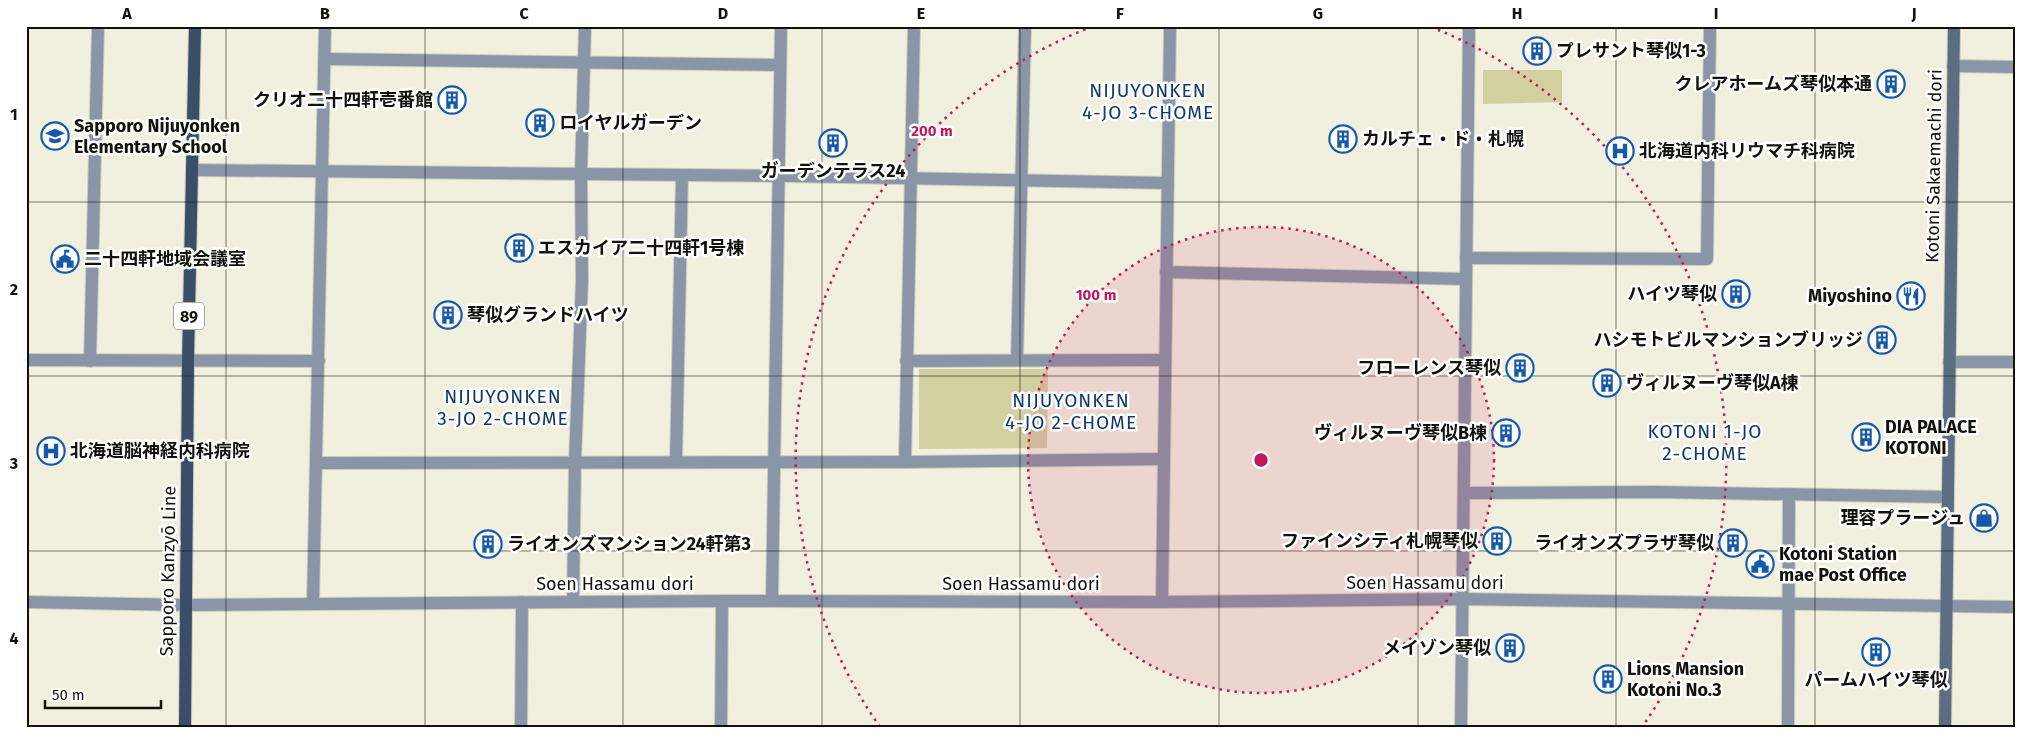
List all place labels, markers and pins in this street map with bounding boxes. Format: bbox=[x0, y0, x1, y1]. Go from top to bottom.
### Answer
building icon: プレサント琴似1-3 bbox=[1522, 36, 1552, 66]
place label: プレサント琴似1-3 bbox=[1556, 40, 1706, 62]
building icon: クレアホームズ琴似本通 bbox=[1876, 69, 1906, 99]
place label: クレアホームズ琴似本通 bbox=[1675, 73, 1872, 95]
building icon: クリオ二十四軒壱番館 bbox=[437, 85, 467, 115]
place label: クリオ二十四軒壱番館 bbox=[253, 89, 433, 111]
building icon: ロイヤルガーデン bbox=[525, 108, 555, 138]
place label: ロイヤルガーデン bbox=[559, 112, 702, 134]
place label: Sapporo Nijuyonken Elementary School bbox=[74, 115, 240, 158]
school or university icon: Sapporo Nijuyonken Elementary School bbox=[40, 121, 70, 151]
building icon: カルチェ・ド・札幌 bbox=[1328, 124, 1358, 154]
building icon: ガーデンテラス24 bbox=[818, 128, 848, 158]
place label: カルチェ・ド・札幌 bbox=[1362, 128, 1524, 150]
hospital icon: 北海道内科リウマチ科病院 bbox=[1605, 136, 1635, 166]
place label: 北海道内科リウマチ科病院 bbox=[1639, 140, 1855, 162]
place label: ガーデンテラス24 bbox=[761, 160, 905, 182]
building icon: エスカイア二十四軒1号棟 bbox=[504, 233, 534, 263]
place label: エスカイア二十四軒1号棟 bbox=[538, 237, 744, 259]
public building icon: 二十四軒地域会議室 bbox=[50, 244, 80, 274]
place label: 二十四軒地域会議室 bbox=[84, 248, 246, 270]
building icon: ハイツ琴似 bbox=[1721, 279, 1751, 309]
restaurant icon: Miyoshino bbox=[1896, 281, 1926, 311]
place label: ハイツ琴似 bbox=[1627, 283, 1717, 305]
place label: Miyoshino bbox=[1808, 285, 1892, 307]
building icon: 琴似グランドハイツ bbox=[433, 300, 463, 330]
place label: 琴似グランドハイツ bbox=[467, 304, 629, 326]
building icon: ハシモトビルマンションブリッジ bbox=[1867, 325, 1897, 355]
place label: ハシモトビルマンションブリッジ bbox=[1594, 329, 1863, 351]
building icon: フローレンス琴似 bbox=[1505, 353, 1535, 383]
place label: フローレンス琴似 bbox=[1357, 357, 1501, 379]
building icon: ヴィルヌーヴ琴似A棟 bbox=[1592, 368, 1622, 398]
place label: ヴィルヌーヴ琴似A棟 bbox=[1626, 372, 1799, 394]
place label: DIA PALACE KOTONI bbox=[1885, 416, 1977, 459]
building icon: ヴィルヌーヴ琴似B棟 bbox=[1491, 418, 1521, 448]
place label: ヴィルヌーヴ琴似B棟 bbox=[1314, 422, 1487, 444]
building icon: DIA PALACE KOTONI bbox=[1851, 422, 1881, 452]
hospital icon: 北海道脳神経内科病院 bbox=[36, 436, 66, 466]
place label: 北海道脳神経内科病院 bbox=[70, 440, 250, 462]
centre of rings bbox=[1252, 451, 1270, 469]
shop icon: 理容プラージュ bbox=[1969, 503, 1999, 533]
place label: 理容プラージュ bbox=[1841, 507, 1965, 529]
building icon: ファインシティ札幌琴似 bbox=[1482, 526, 1512, 556]
building icon: ライオンズプラザ琴似 bbox=[1718, 528, 1748, 558]
building icon: ライオンズマンション24軒第3 bbox=[473, 529, 503, 559]
place label: ファインシティ札幌琴似 bbox=[1281, 530, 1478, 552]
place label: ライオンズプラザ琴似 bbox=[1534, 532, 1714, 554]
place label: ライオンズマンション24軒第3 bbox=[507, 533, 751, 555]
place label: Kotoni Station mae Post Office bbox=[1779, 543, 1907, 586]
public building icon: Kotoni Station mae Post Office bbox=[1745, 549, 1775, 579]
building icon: メイゾン琴似 bbox=[1495, 633, 1525, 663]
place label: メイゾン琴似 bbox=[1383, 637, 1491, 659]
building icon: パームハイツ琴似 bbox=[1861, 637, 1891, 667]
place label: Lions Mansion Kotoni No.3 bbox=[1627, 658, 1744, 701]
building icon: Lions Mansion Kotoni No.3 bbox=[1593, 664, 1623, 694]
place label: パームハイツ琴似 bbox=[1804, 669, 1948, 691]

